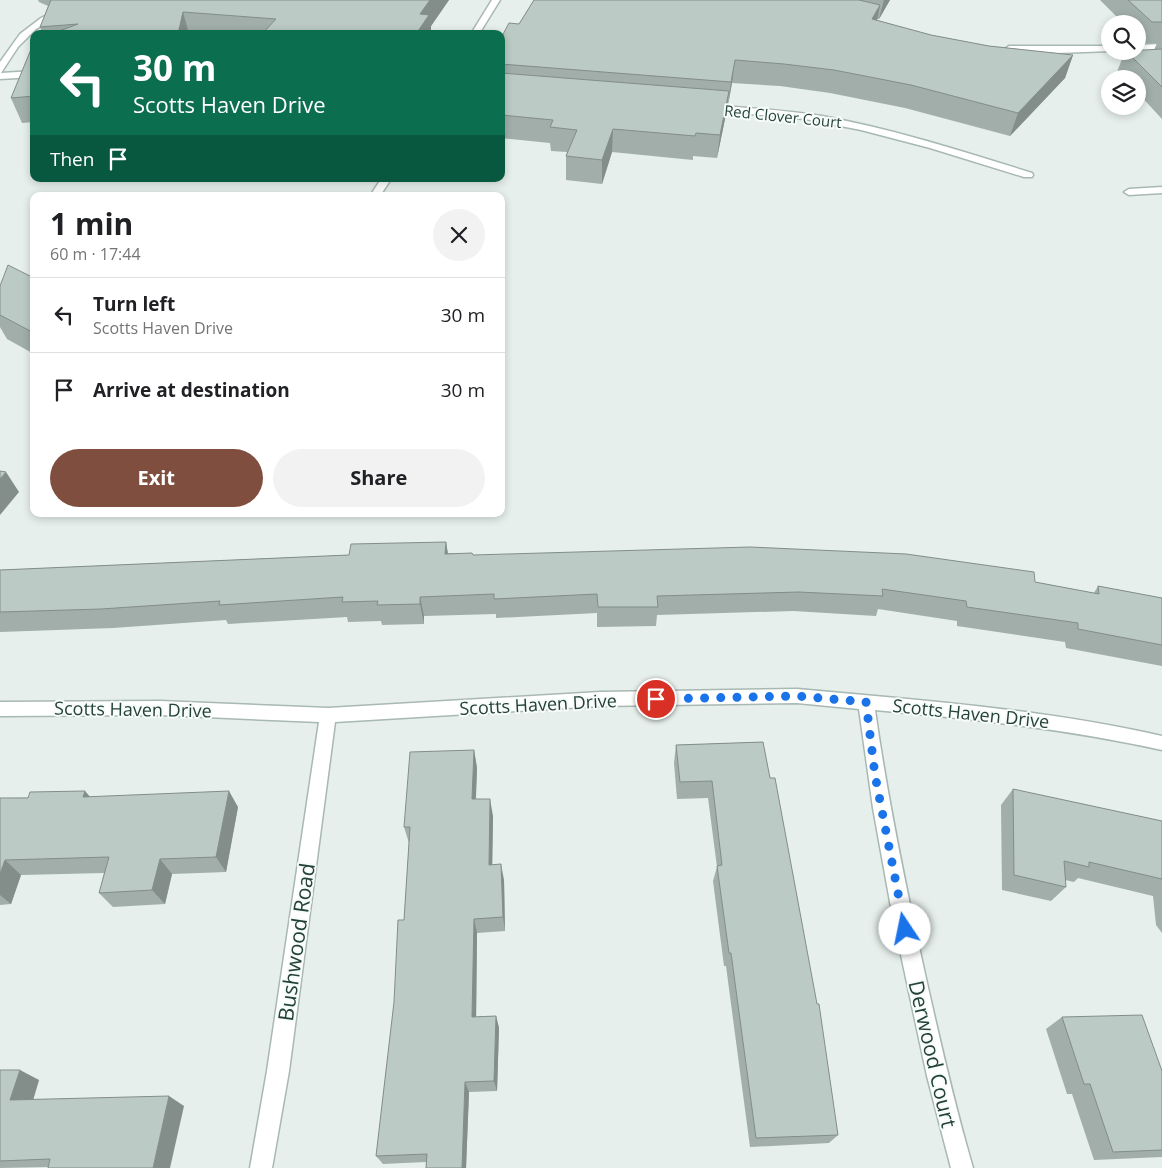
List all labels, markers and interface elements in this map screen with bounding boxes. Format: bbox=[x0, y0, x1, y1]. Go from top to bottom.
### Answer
map controls bbox=[1101, 15, 1146, 115]
button: search bbox=[1101, 15, 1146, 60]
text: 30 m bbox=[133, 44, 216, 91]
icon: left bbox=[50, 50, 115, 115]
button: layers bbox=[1101, 70, 1146, 115]
text: Scotts Haven Drive bbox=[133, 89, 326, 119]
street label: Red Clover Court bbox=[723, 100, 843, 132]
icon: arrive bbox=[104, 145, 132, 173]
text: Then bbox=[50, 146, 94, 172]
text: 1 min bbox=[50, 203, 133, 244]
button: close bbox=[433, 209, 485, 261]
text: 60 m · 17:44 bbox=[50, 243, 141, 265]
text: Turn left bbox=[93, 291, 175, 317]
icon: left bbox=[50, 301, 78, 329]
text: 30 m bbox=[441, 302, 485, 328]
text: Scotts Haven Drive bbox=[93, 317, 233, 339]
icon: arrive bbox=[50, 376, 78, 404]
text: Arrive at destination bbox=[93, 377, 290, 403]
text: 30 m bbox=[441, 377, 485, 403]
button: Exit bbox=[50, 449, 263, 507]
button: Share bbox=[273, 449, 485, 507]
pin bbox=[635, 678, 677, 720]
icon: arrive bbox=[642, 685, 670, 713]
street label: Scotts Haven Drive bbox=[459, 688, 617, 720]
street label: Scotts Haven Drive bbox=[891, 693, 1051, 733]
street label: Scotts Haven Drive bbox=[54, 696, 212, 722]
street label: Bushwood Road bbox=[271, 861, 321, 1023]
position arrow bbox=[878, 902, 930, 954]
street label: Derwood Court bbox=[902, 978, 964, 1130]

